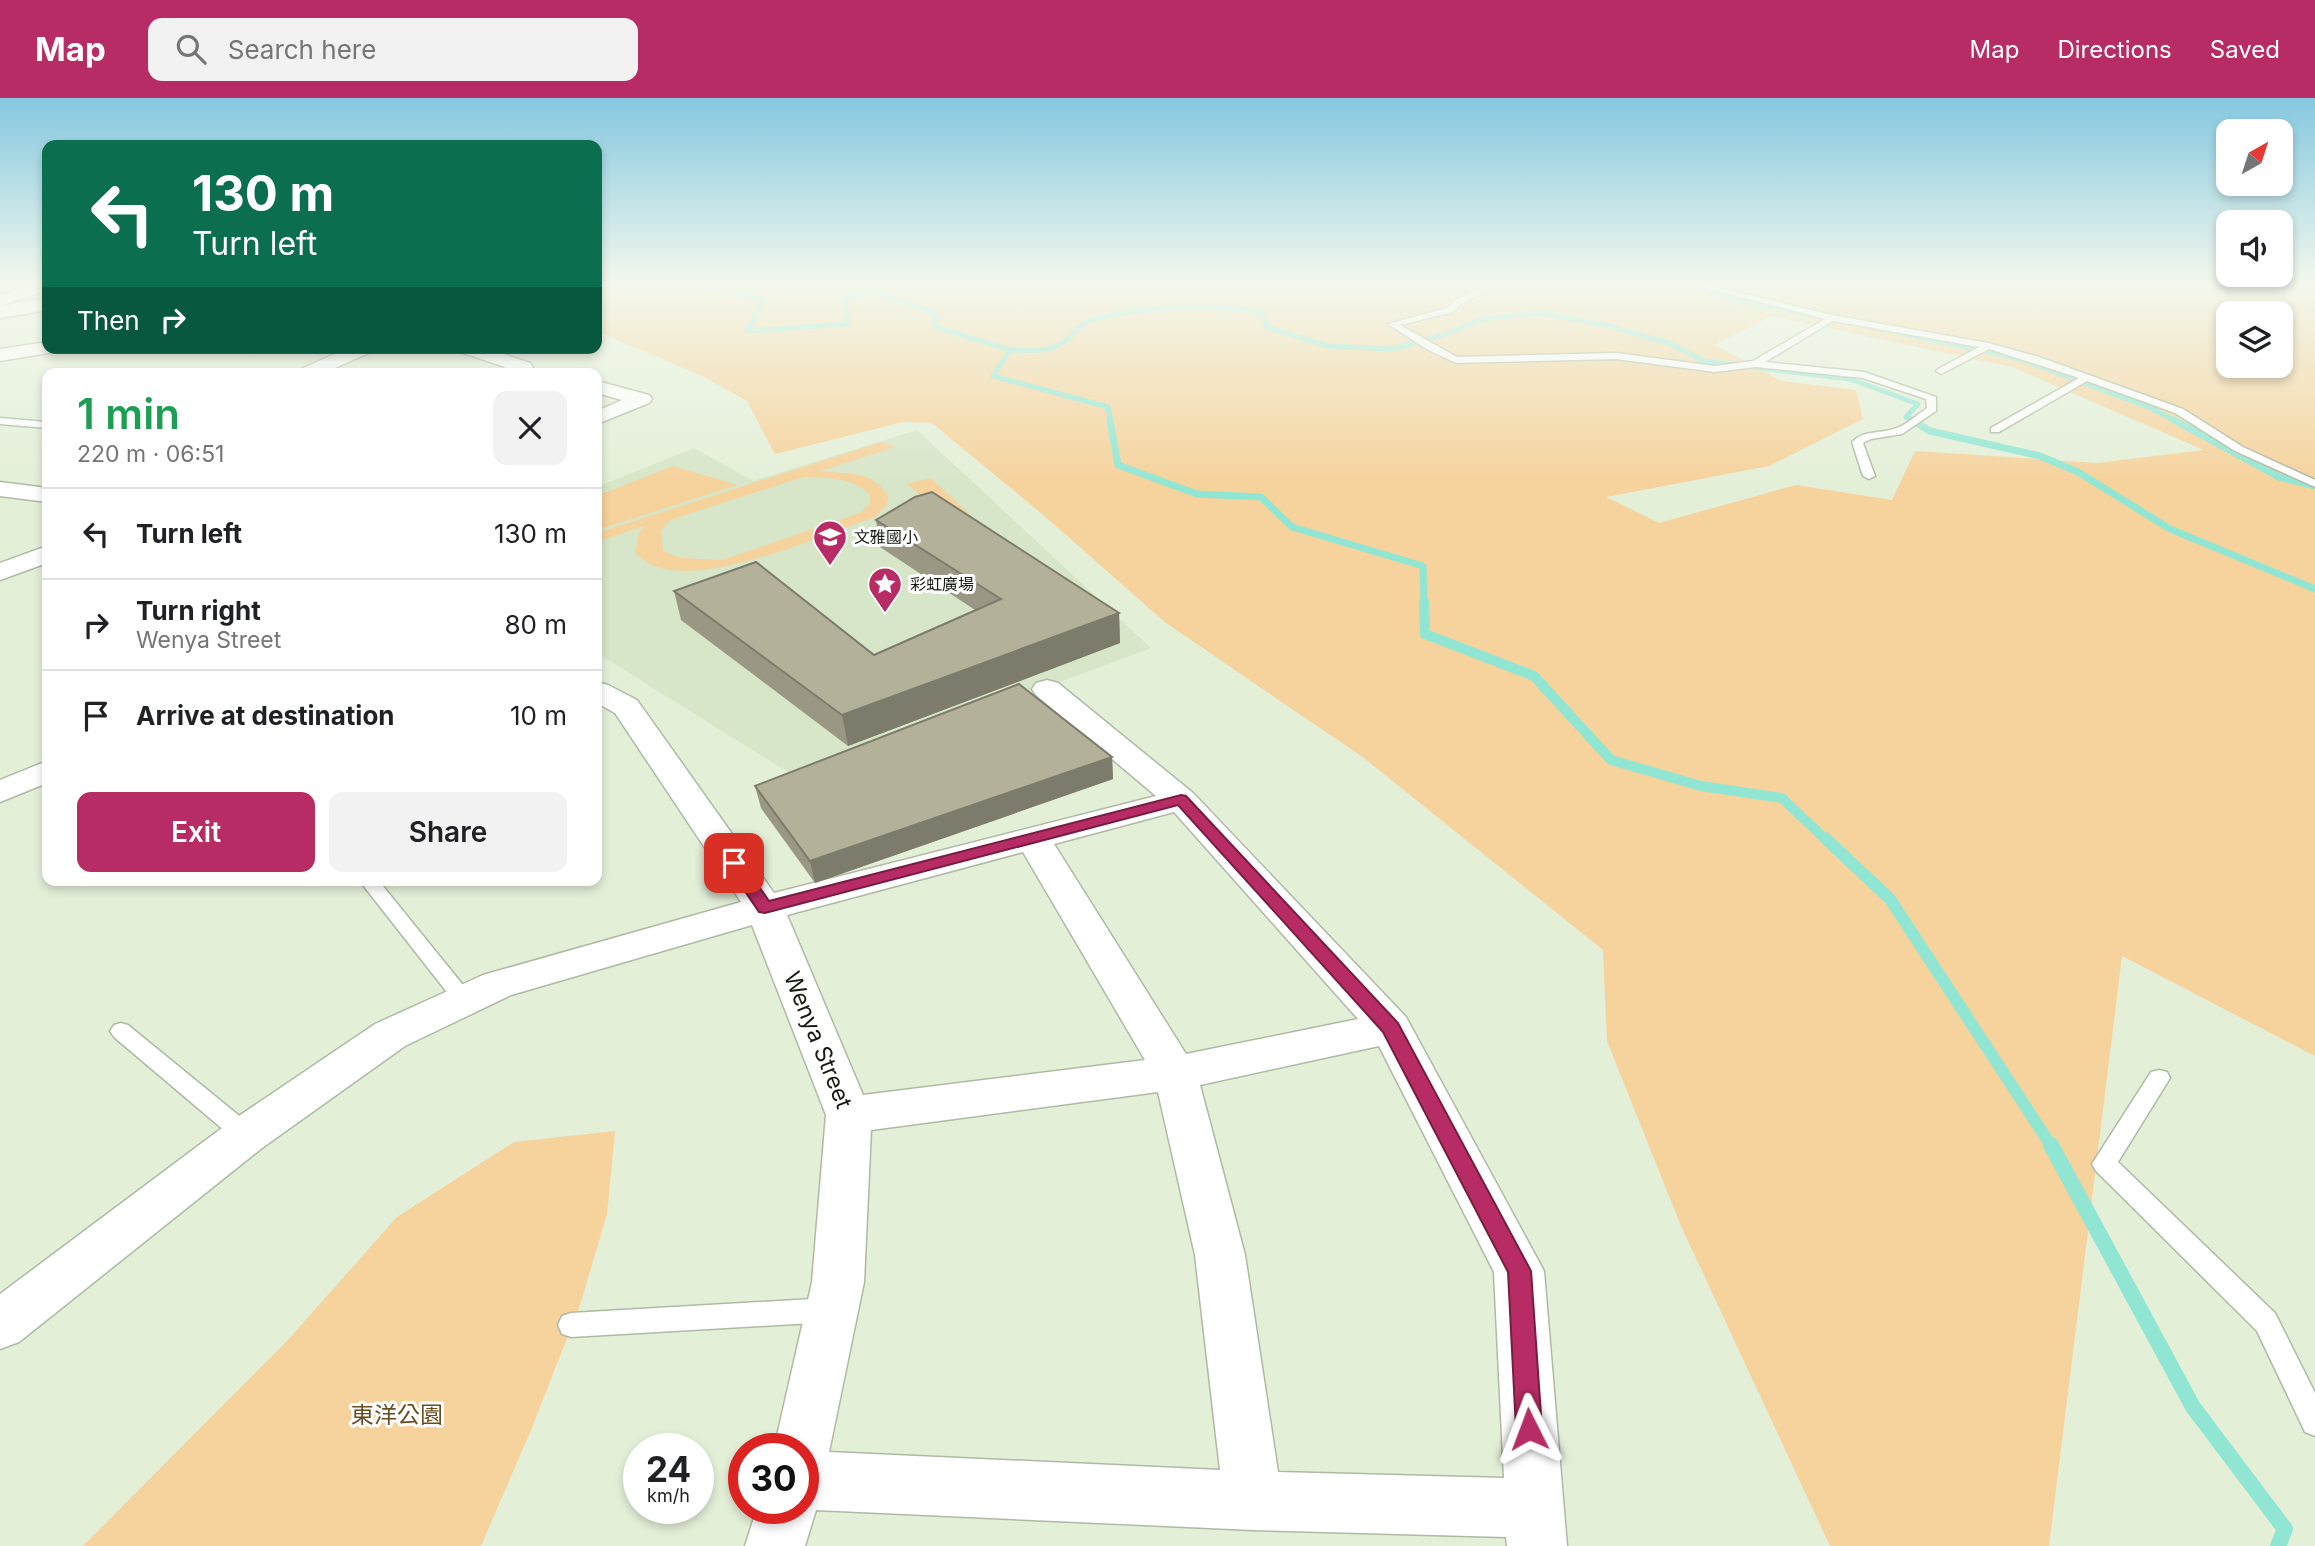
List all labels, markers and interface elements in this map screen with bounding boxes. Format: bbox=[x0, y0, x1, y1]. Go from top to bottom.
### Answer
search box bbox=[148, 18, 638, 81]
text: Map bbox=[35, 29, 106, 69]
icon: search bbox=[172, 30, 210, 68]
text: Search here bbox=[228, 34, 376, 65]
text: Map bbox=[1970, 35, 2019, 64]
text: Directions bbox=[2057, 35, 2172, 64]
text: Saved bbox=[2210, 35, 2280, 64]
north arrow bbox=[2216, 119, 2292, 196]
map controls bbox=[2216, 119, 2293, 378]
text: 130 m bbox=[192, 164, 334, 223]
icon: left bbox=[77, 168, 168, 259]
button: sound bbox=[2216, 210, 2293, 287]
text: Turn left bbox=[192, 224, 317, 263]
icon: right bbox=[154, 301, 192, 339]
button: layers bbox=[2216, 301, 2293, 378]
text: Then bbox=[77, 305, 140, 336]
text: 1 min bbox=[77, 388, 180, 439]
button: close bbox=[493, 391, 567, 465]
text: 220 m · 06:51 bbox=[77, 440, 224, 468]
icon: left bbox=[77, 515, 115, 553]
text: Turn left bbox=[136, 518, 242, 549]
text: 130 m bbox=[494, 518, 567, 549]
school or university icon: 文雅國小 bbox=[811, 518, 849, 567]
place label: 文雅國小 bbox=[854, 527, 918, 547]
place icon: 彩虹廣場 bbox=[866, 565, 904, 614]
place label: 彩虹廣場 bbox=[910, 574, 974, 594]
text: Turn right bbox=[136, 595, 261, 626]
icon: right bbox=[77, 606, 115, 644]
text: 80 m bbox=[504, 609, 567, 640]
text: Wenya Street bbox=[136, 626, 281, 654]
icon: arrive bbox=[77, 697, 115, 735]
text: Arrive at destination bbox=[136, 700, 395, 731]
text: 10 m bbox=[510, 700, 567, 731]
button: Exit bbox=[77, 792, 315, 872]
button: Share bbox=[329, 792, 567, 872]
pin bbox=[704, 833, 764, 893]
icon: arrive bbox=[715, 844, 753, 882]
street label: Wenya Street bbox=[778, 967, 858, 1113]
position arrow bbox=[1492, 1392, 1566, 1466]
park label: 東洋公園 bbox=[351, 1401, 443, 1429]
speed limit sign: 30 bbox=[728, 1433, 819, 1524]
text: 24 bbox=[646, 1448, 691, 1490]
text: km/h bbox=[647, 1485, 690, 1506]

